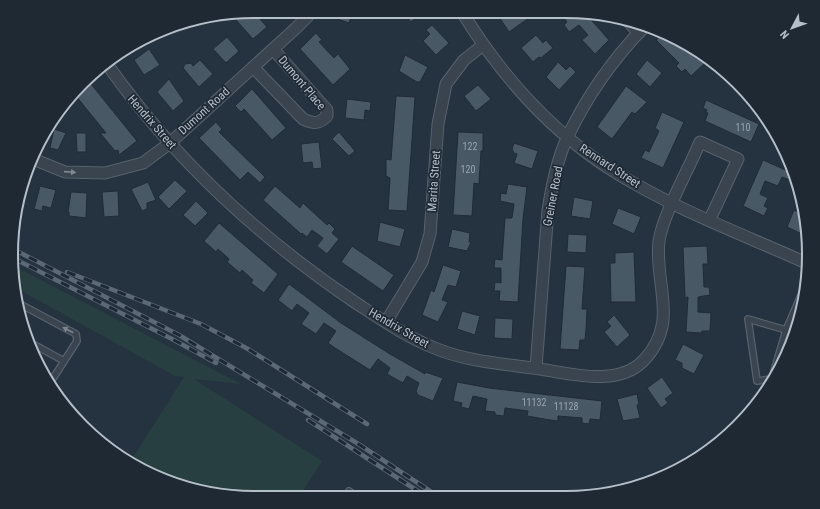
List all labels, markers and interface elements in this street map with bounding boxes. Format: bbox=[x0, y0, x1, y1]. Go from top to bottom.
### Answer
north arrow bbox=[772, 8, 812, 48]
text: N bbox=[778, 27, 792, 41]
street label: Dumont Place bbox=[275, 53, 329, 113]
street label: Dumont Road bbox=[176, 84, 232, 138]
street label: Hendrix Street bbox=[125, 92, 180, 152]
house number: 110 bbox=[736, 122, 750, 133]
house number: 122 bbox=[463, 141, 477, 152]
street label: Rennard Street bbox=[577, 141, 643, 191]
street label: Marita Street bbox=[425, 149, 443, 212]
house number: 120 bbox=[461, 164, 475, 175]
street label: Greiner Road bbox=[540, 165, 566, 227]
one-way arrow bbox=[64, 168, 76, 175]
street label: Hendrix Street bbox=[366, 305, 432, 351]
one-way arrow bbox=[62, 327, 74, 334]
house number: 11132 bbox=[522, 397, 546, 408]
house number: 11128 bbox=[554, 401, 578, 412]

